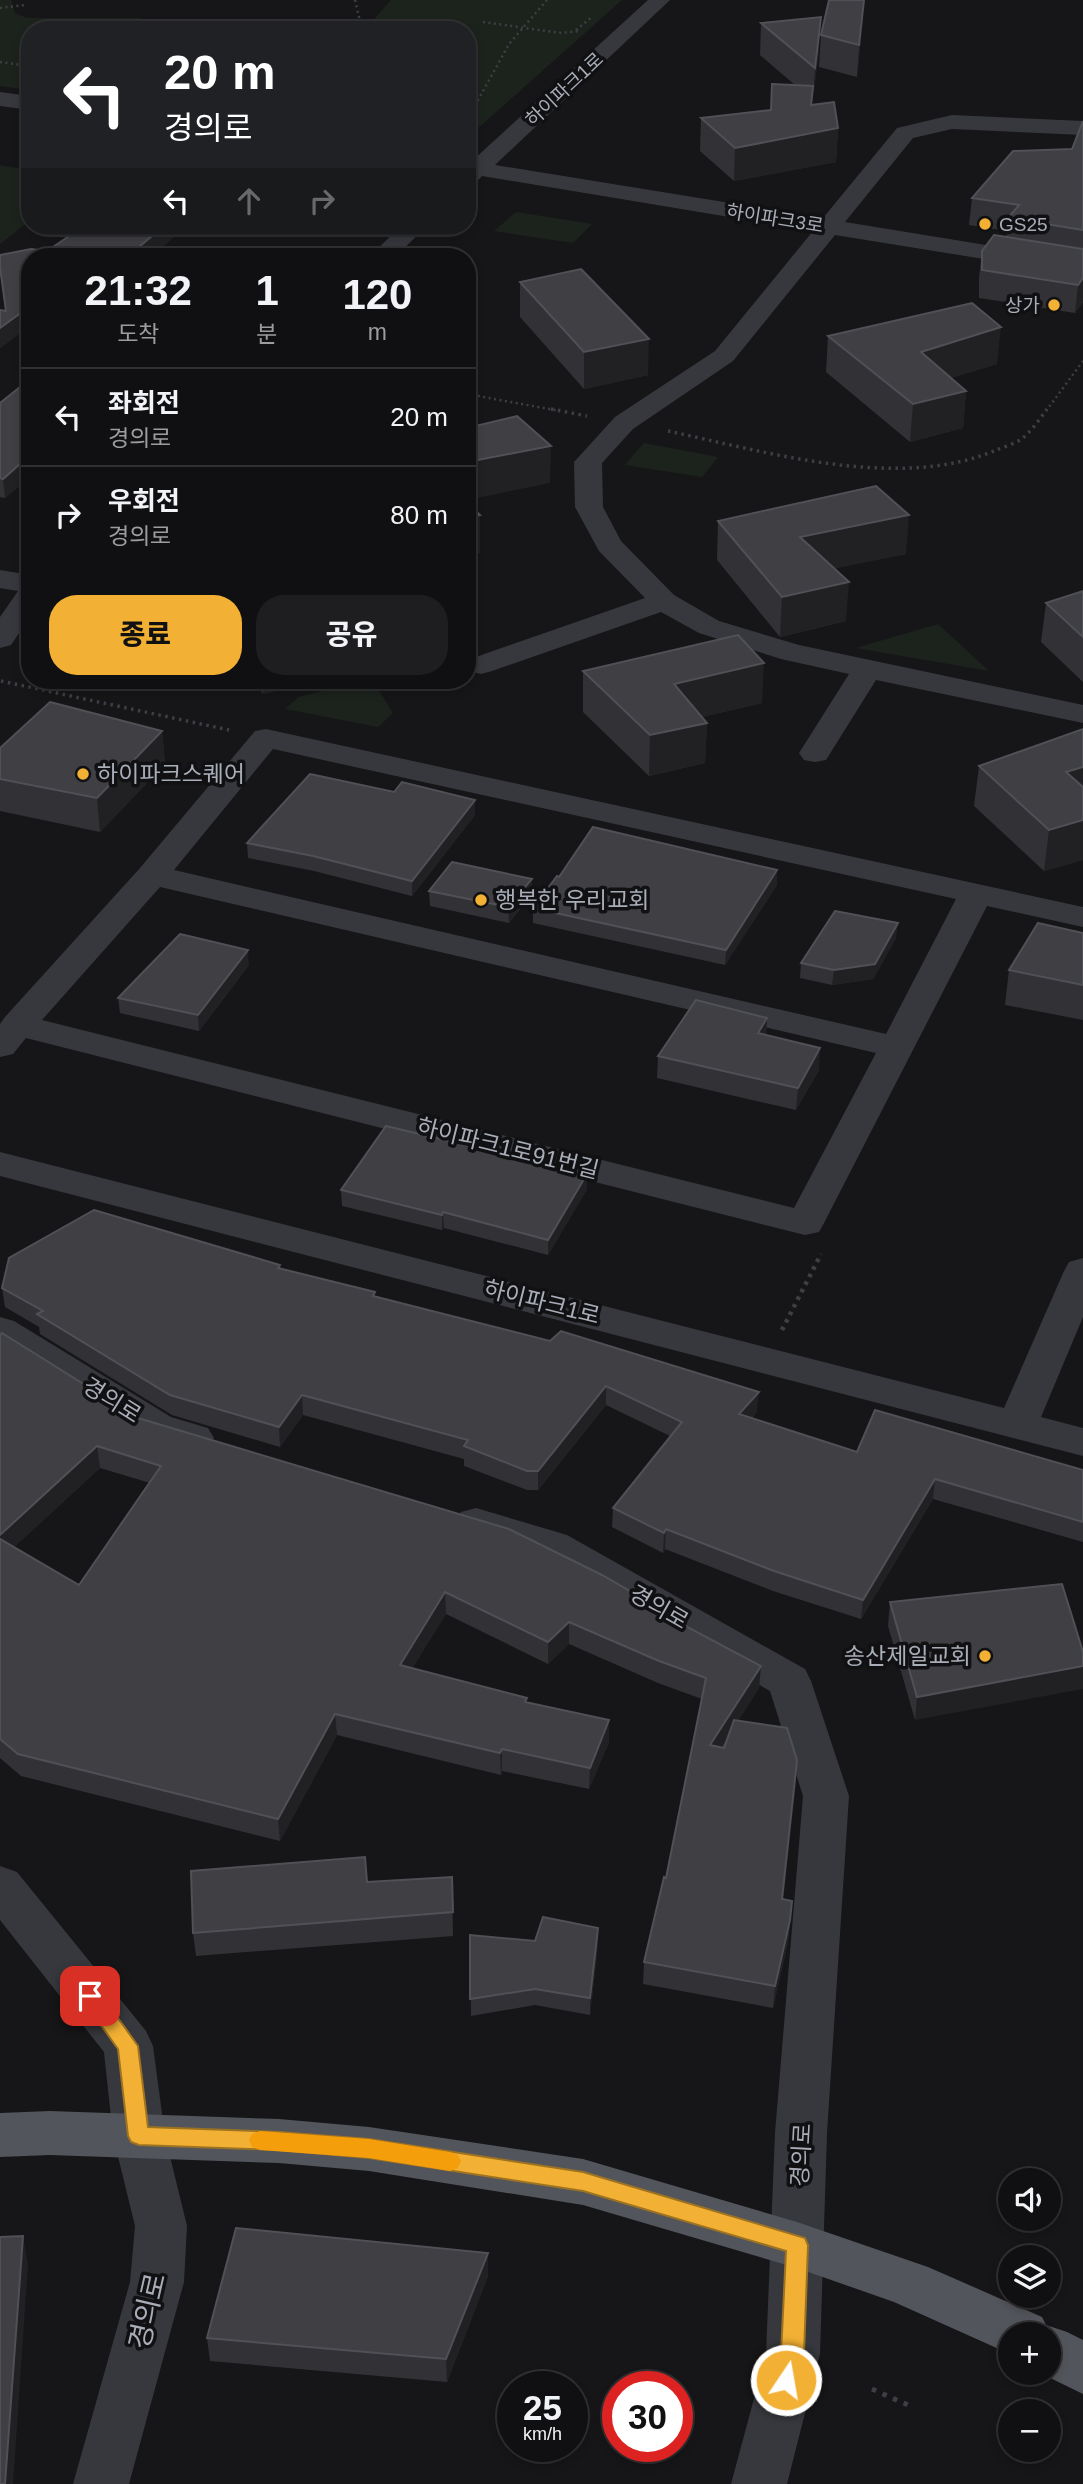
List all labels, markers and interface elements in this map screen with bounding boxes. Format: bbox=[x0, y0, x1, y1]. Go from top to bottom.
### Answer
text: 20 m bbox=[164, 45, 276, 99]
street label: 하이파크1로 bbox=[521, 48, 607, 130]
icon: left bbox=[49, 49, 140, 140]
text: 경의로 bbox=[164, 110, 252, 146]
icon: left bbox=[157, 182, 195, 220]
icon: ahead bbox=[230, 182, 268, 220]
icon: right bbox=[303, 182, 341, 220]
street label: 하이파크3로 bbox=[725, 200, 825, 237]
place label: GS25 bbox=[999, 214, 1048, 235]
marker: GS25 bbox=[977, 216, 993, 232]
text: 21:32 bbox=[85, 267, 192, 314]
text: 1 bbox=[255, 267, 279, 314]
text: 120 bbox=[342, 271, 412, 318]
place label: 상가 bbox=[1005, 295, 1040, 316]
marker: 상가 bbox=[1046, 297, 1062, 313]
text: m bbox=[368, 319, 387, 345]
text: 도착 bbox=[117, 321, 159, 347]
text: 분 bbox=[257, 321, 278, 347]
text: 좌회전 bbox=[108, 388, 180, 418]
icon: left bbox=[49, 398, 87, 436]
text: 20 m bbox=[390, 402, 448, 432]
text: 경의로 bbox=[108, 425, 171, 451]
text: 우회전 bbox=[108, 486, 180, 516]
icon: right bbox=[49, 496, 87, 534]
text: 80 m bbox=[390, 500, 448, 530]
text: 경의로 bbox=[108, 523, 171, 549]
button: 종료 bbox=[49, 595, 242, 675]
button: 공유 bbox=[256, 595, 448, 675]
place label: 하이파크스퀘어 bbox=[97, 761, 245, 787]
marker: 하이파크스퀘어 bbox=[75, 766, 91, 782]
place label: 행복한 우리교회 bbox=[495, 887, 650, 913]
marker: 행복한 우리교회 bbox=[473, 892, 489, 908]
street label: 하이파크1로91번길 bbox=[414, 1113, 602, 1183]
street label: 하이파크1로 bbox=[481, 1275, 603, 1329]
street label: 경의로 bbox=[78, 1372, 146, 1428]
street label: 경의로 bbox=[625, 1580, 693, 1634]
place label: 송산제일교회 bbox=[844, 1643, 971, 1669]
marker: 송산제일교회 bbox=[977, 1648, 993, 1664]
pin bbox=[60, 1966, 120, 2026]
icon: arrive bbox=[71, 1977, 109, 2015]
street label: 경의로 bbox=[786, 2123, 816, 2187]
map controls bbox=[998, 2168, 1061, 2462]
button: sound bbox=[998, 2168, 1061, 2231]
button: layers bbox=[998, 2245, 1061, 2308]
street label: 경의로 bbox=[124, 2270, 171, 2352]
button: + bbox=[998, 2322, 1061, 2385]
position arrow bbox=[749, 2343, 823, 2417]
speed limit sign: 30 bbox=[602, 2371, 693, 2462]
text: 25 bbox=[523, 2388, 562, 2427]
button: − bbox=[998, 2399, 1061, 2462]
text: km/h bbox=[523, 2424, 562, 2444]

